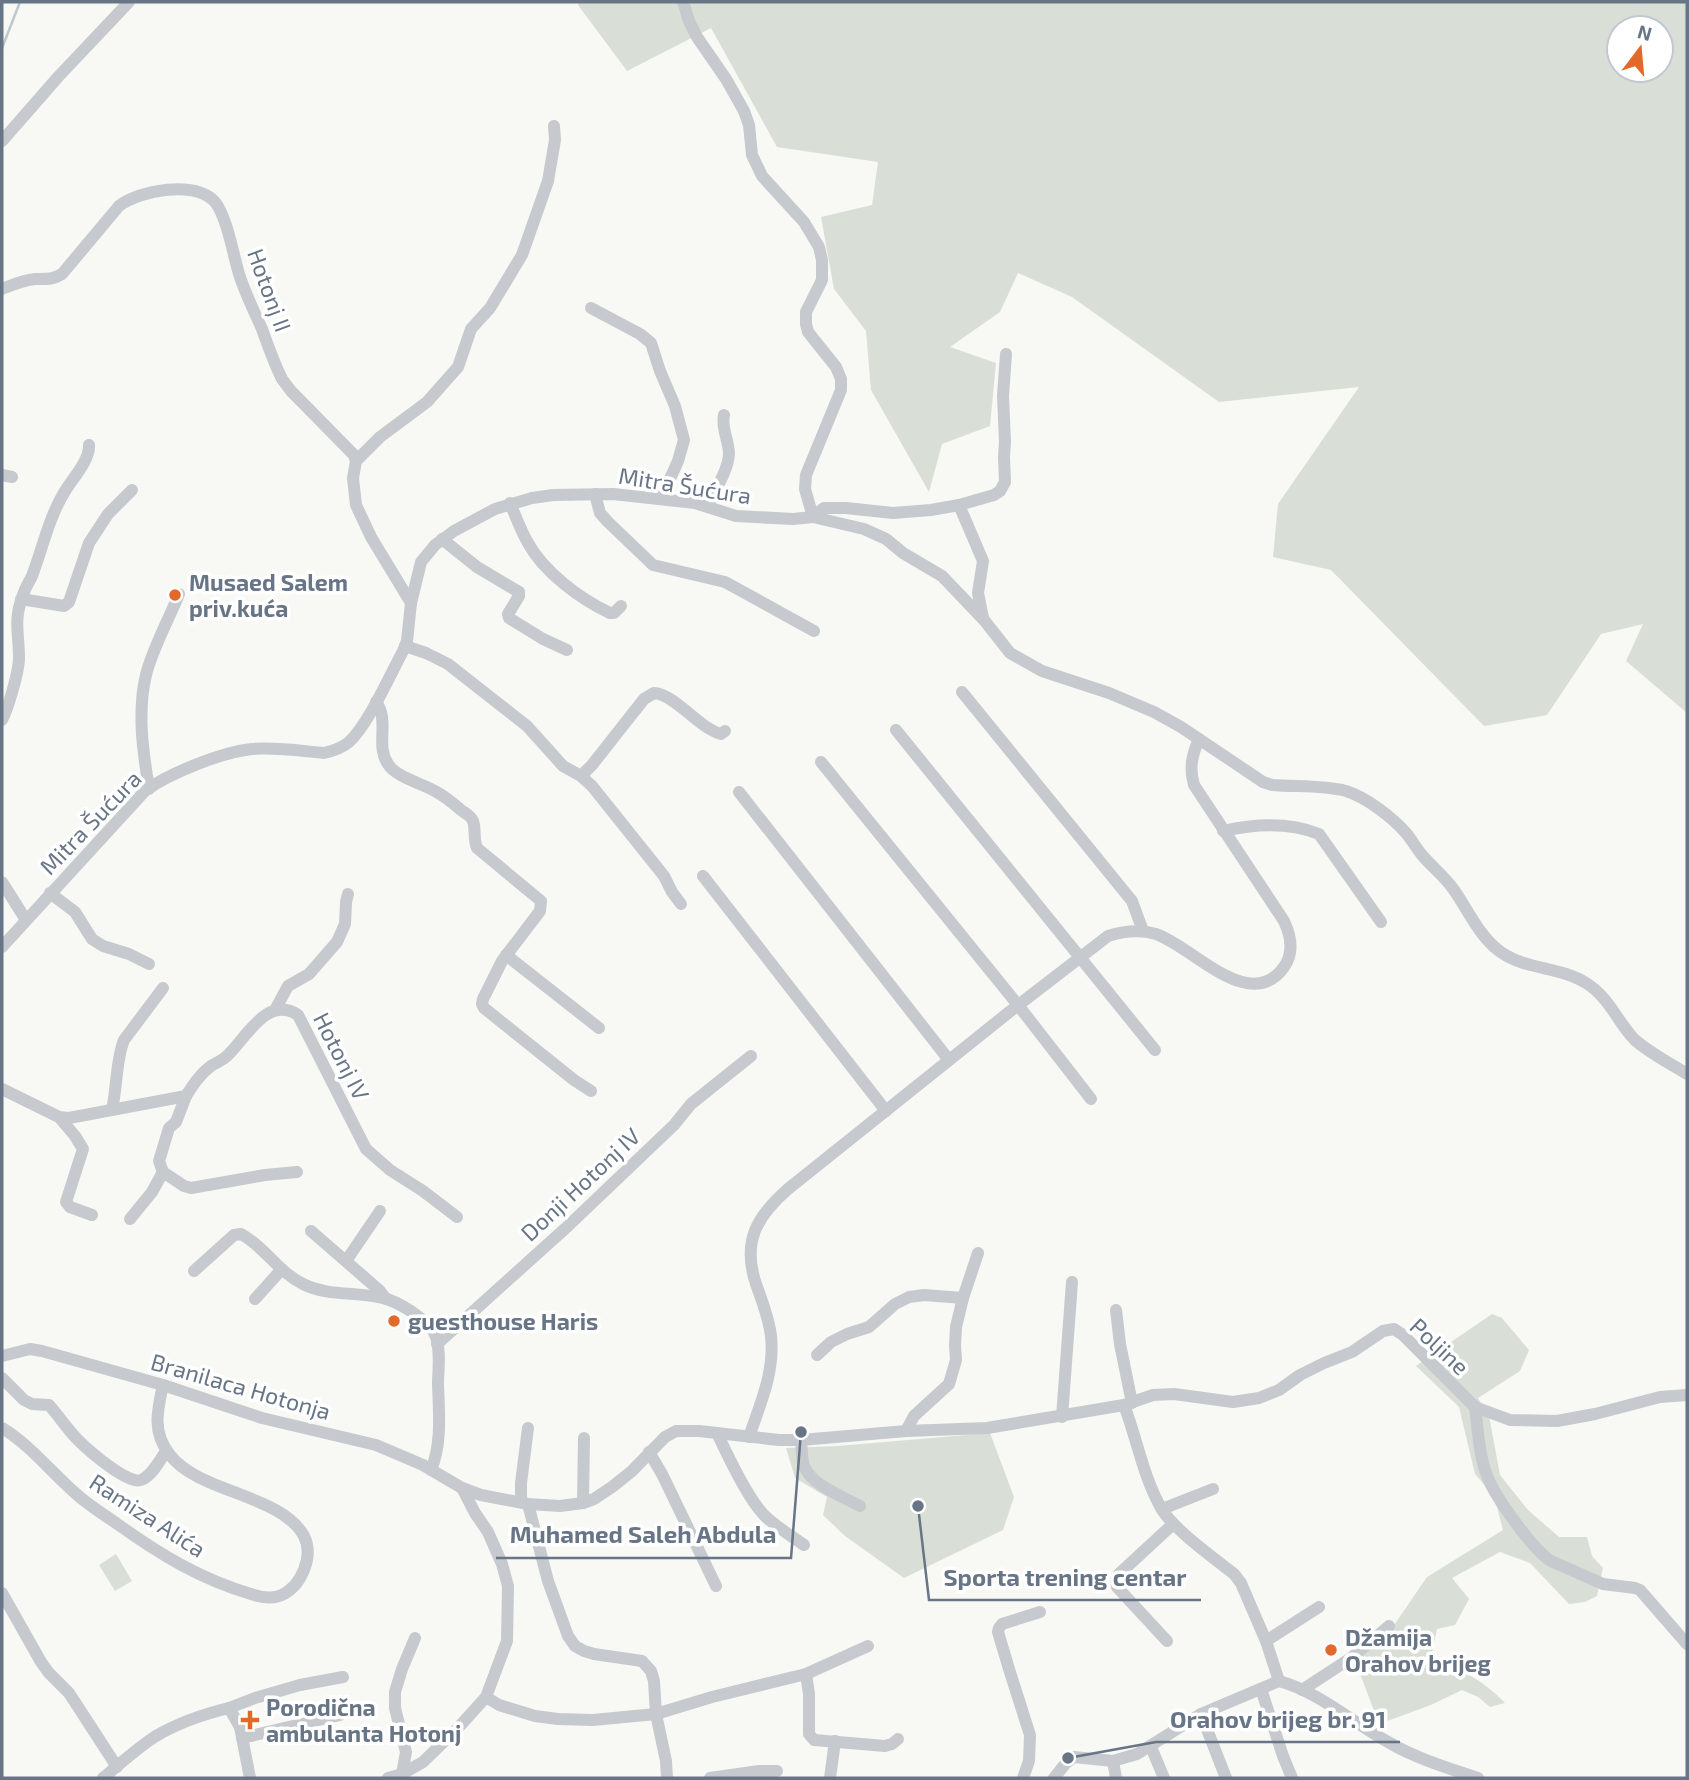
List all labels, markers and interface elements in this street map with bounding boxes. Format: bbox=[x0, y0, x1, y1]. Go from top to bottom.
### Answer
north arrow bbox=[1605, 14, 1675, 84]
text: N bbox=[1635, 19, 1655, 45]
street label: Hotonj II bbox=[242, 245, 298, 335]
street label: Mitra Šućura bbox=[617, 461, 753, 509]
place label: Musaed Salem priv.kuća bbox=[189, 568, 348, 622]
marker: Musaed Salem priv.kuća bbox=[167, 587, 183, 603]
street label: Mitra Šućura bbox=[33, 764, 147, 880]
street label: Hotonj IV bbox=[308, 1008, 376, 1104]
street label: Donji Hotonj IV bbox=[515, 1122, 645, 1246]
place label: guesthouse Haris bbox=[408, 1307, 598, 1335]
street label: Poljine bbox=[1405, 1312, 1475, 1380]
marker: guesthouse Haris bbox=[386, 1313, 402, 1329]
street label: Branilaca Hotonja bbox=[148, 1347, 334, 1425]
street label: Ramiza Alića bbox=[85, 1467, 211, 1563]
callout: Muhamed Saleh Abdula bbox=[496, 1513, 791, 1558]
text: Muhamed Saleh Abdula bbox=[510, 1519, 776, 1548]
callout: Sporta trening centar bbox=[929, 1555, 1201, 1600]
text: Sporta trening centar bbox=[944, 1562, 1187, 1591]
place label: Džamija Orahov brijeg bbox=[1345, 1623, 1492, 1677]
marker: Džamija Orahov brijeg bbox=[1323, 1642, 1339, 1658]
place label: Porodična ambulanta Hotonj bbox=[266, 1693, 461, 1747]
callout: Orahov brijeg br. 91 bbox=[1156, 1697, 1400, 1742]
text: Orahov brijeg br. 91 bbox=[1170, 1704, 1386, 1733]
marker: Porodična ambulanta Hotonj bbox=[240, 1710, 260, 1730]

